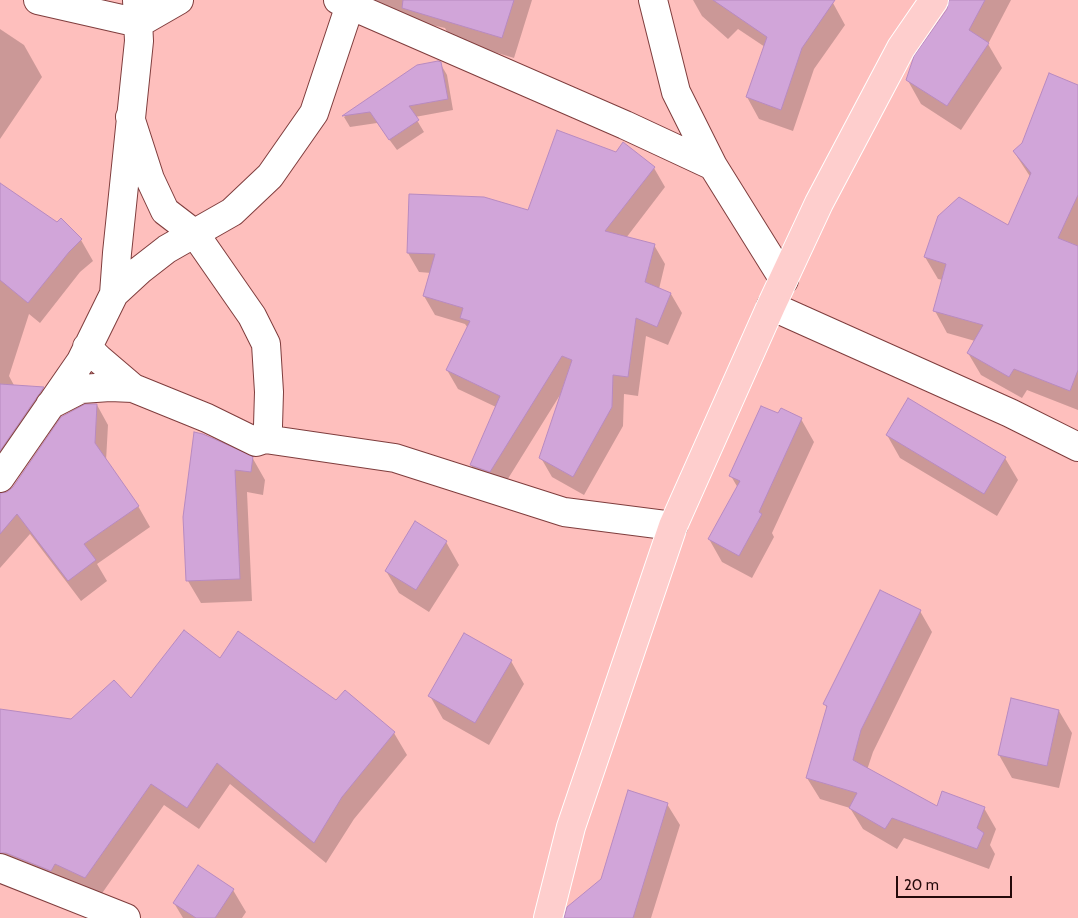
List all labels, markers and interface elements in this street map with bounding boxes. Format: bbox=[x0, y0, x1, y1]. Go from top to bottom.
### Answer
scale bar bbox=[898, 866, 1014, 898]
text: 20 m bbox=[904, 876, 939, 894]

